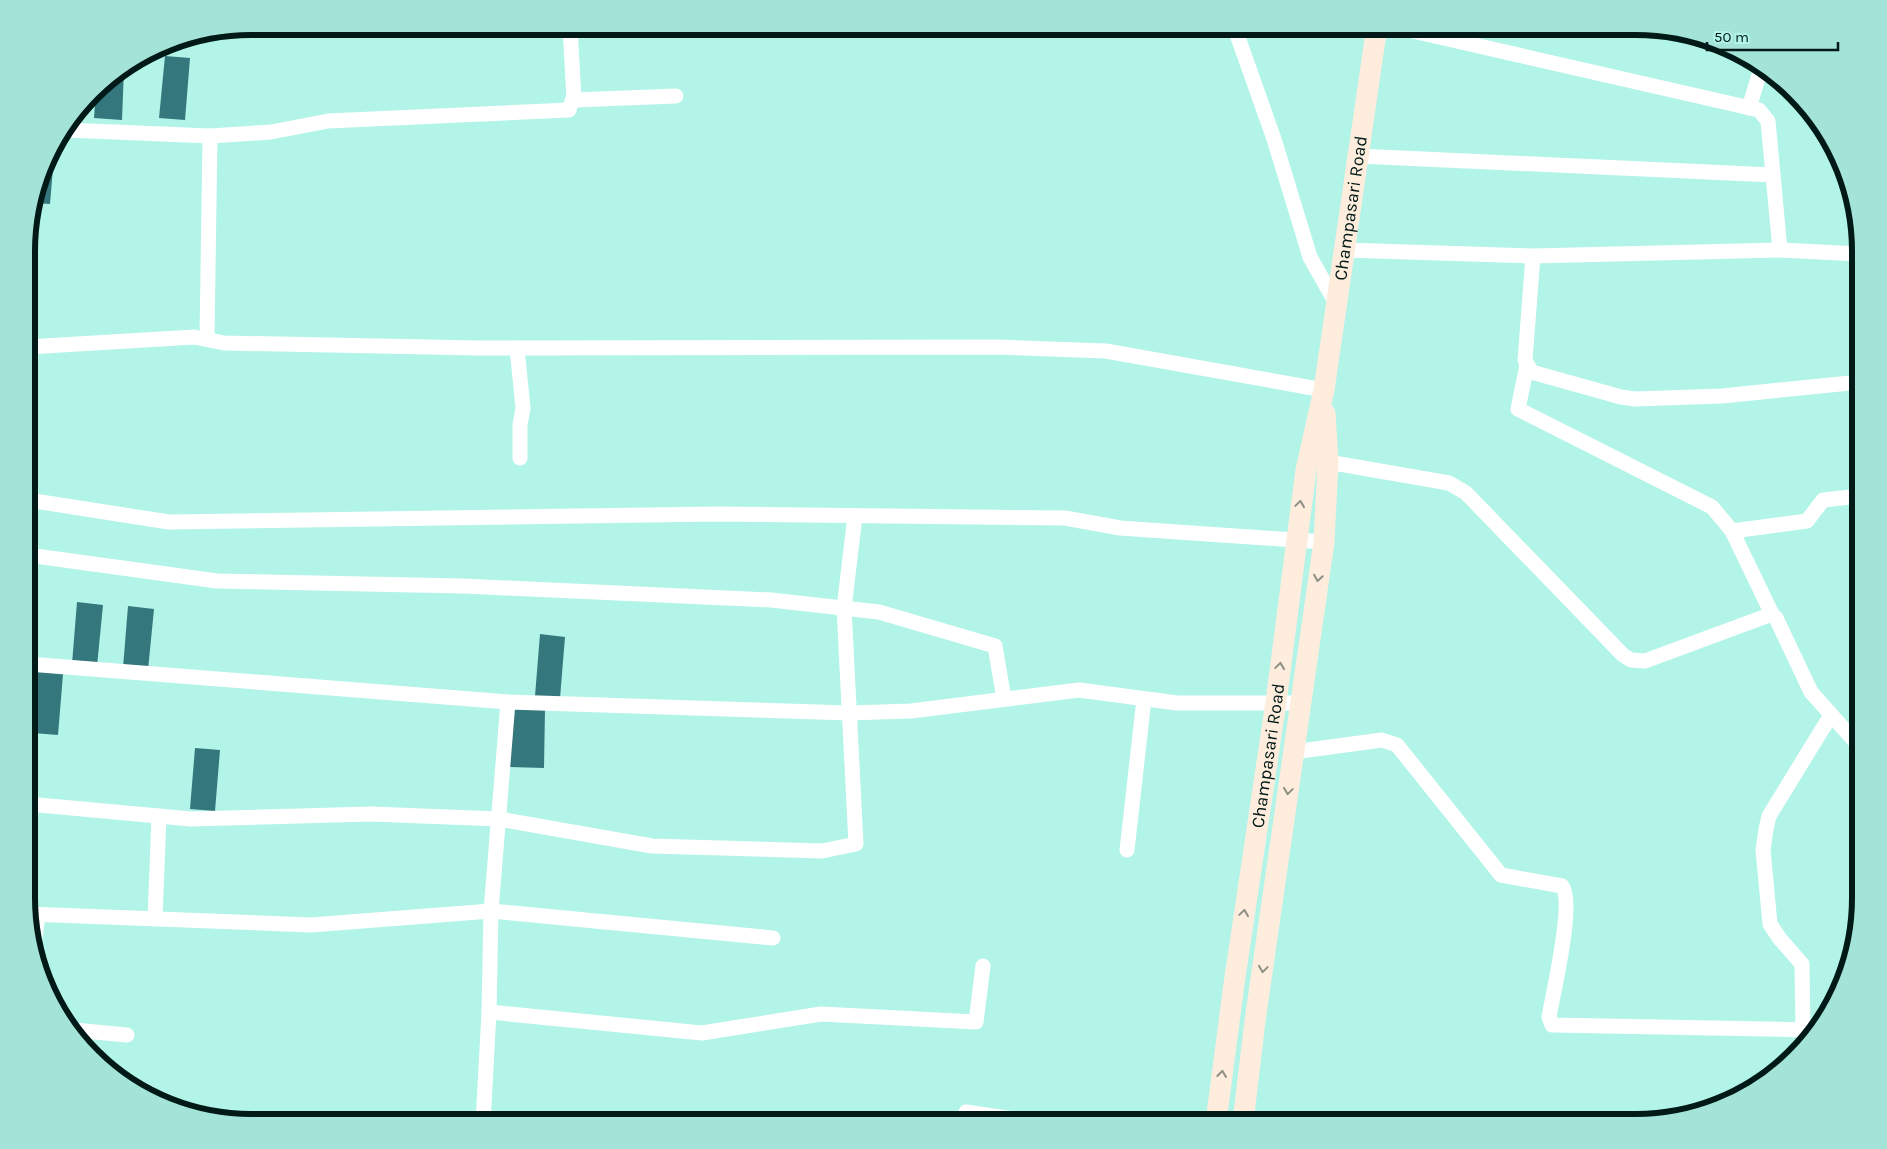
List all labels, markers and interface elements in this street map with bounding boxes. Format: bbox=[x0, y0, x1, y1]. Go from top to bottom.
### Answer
scale bar bbox=[1707, 20, 1838, 52]
text: 50 m bbox=[1714, 28, 1749, 46]
street label: Champasari Road bbox=[1329, 134, 1372, 282]
one-way arrow bbox=[1295, 500, 1305, 509]
one-way arrow bbox=[1314, 574, 1324, 582]
one-way arrow bbox=[1275, 661, 1285, 670]
street label: Champasari Road bbox=[1246, 682, 1289, 830]
one-way arrow bbox=[1283, 787, 1294, 795]
one-way arrow bbox=[1239, 909, 1249, 917]
one-way arrow bbox=[1258, 965, 1268, 973]
one-way arrow bbox=[1216, 1070, 1227, 1078]

